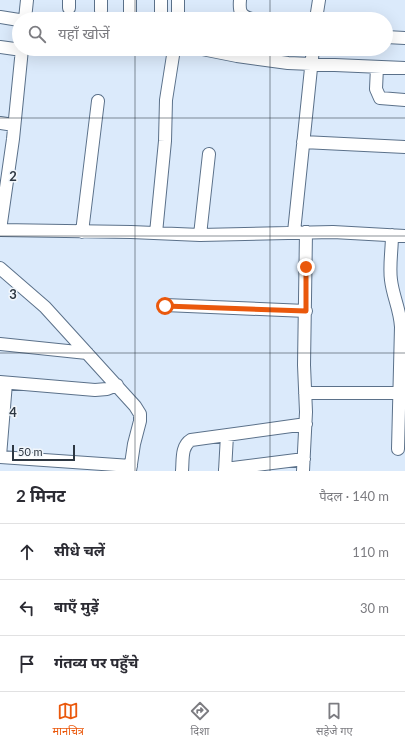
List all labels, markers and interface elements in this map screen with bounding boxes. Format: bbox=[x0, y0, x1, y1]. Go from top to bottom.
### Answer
search box bbox=[12, 12, 393, 56]
icon: search bbox=[26, 23, 48, 45]
text: यहाँ खोजें bbox=[58, 24, 110, 42]
text: 2 bbox=[9, 168, 17, 184]
route end bbox=[297, 258, 315, 276]
text: 3 bbox=[9, 286, 17, 302]
route start bbox=[156, 297, 174, 315]
text: 4 bbox=[9, 404, 17, 420]
scale bar bbox=[12, 443, 75, 462]
text: 50 m bbox=[18, 445, 43, 458]
text: 2 मिनट bbox=[16, 485, 66, 506]
text: पैदल · 140 m bbox=[319, 488, 389, 504]
icon: ahead bbox=[16, 541, 38, 563]
text: सीधे चलें bbox=[54, 541, 105, 559]
text: 110 m bbox=[352, 544, 389, 560]
icon: left bbox=[16, 597, 38, 619]
text: बाएँ मुड़ें bbox=[54, 597, 99, 615]
text: 30 m bbox=[360, 600, 389, 616]
icon: arrive bbox=[16, 653, 38, 675]
text: गंतव्य पर पहुँचे bbox=[54, 653, 138, 671]
tab: मानचित्र bbox=[53, 700, 84, 739]
tab: दिशा bbox=[189, 700, 211, 739]
tab: सहेजे गए bbox=[316, 700, 352, 739]

